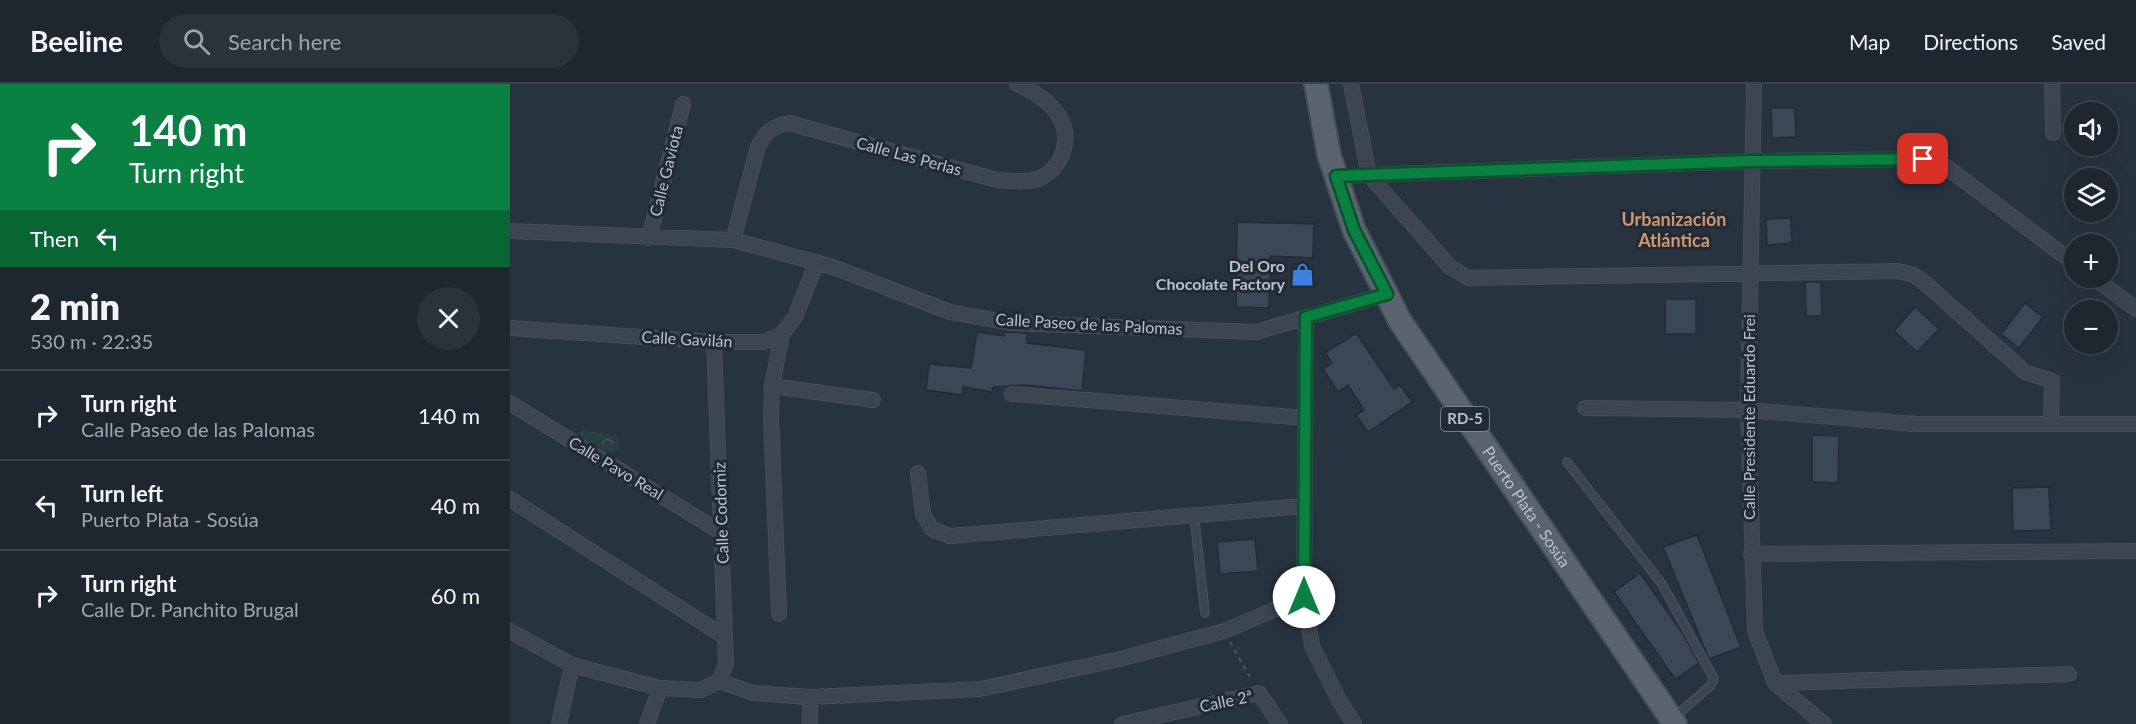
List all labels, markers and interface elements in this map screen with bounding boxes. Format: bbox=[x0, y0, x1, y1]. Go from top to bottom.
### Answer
search box bbox=[159, 14, 579, 68]
text: Beeline bbox=[30, 24, 123, 58]
icon: search bbox=[180, 25, 213, 58]
text: Search here bbox=[228, 28, 341, 55]
text: Map bbox=[1849, 29, 1890, 54]
text: Directions bbox=[1923, 29, 2018, 54]
text: Saved bbox=[2051, 29, 2106, 54]
map controls bbox=[2064, 102, 2118, 354]
button: sound bbox=[2064, 102, 2118, 156]
text: 140 m bbox=[129, 105, 247, 155]
icon: right bbox=[30, 108, 108, 186]
street label: Calle Gaviota bbox=[645, 124, 686, 218]
street label: Calle Las Perlas bbox=[854, 132, 964, 179]
pin bbox=[1897, 133, 1948, 184]
icon: arrive bbox=[1906, 142, 1939, 175]
text: Turn right bbox=[129, 156, 244, 189]
button: layers bbox=[2064, 168, 2118, 222]
district label: Urbanización Atlántica bbox=[1621, 208, 1727, 251]
icon: left bbox=[91, 222, 124, 255]
text: Then bbox=[30, 225, 79, 252]
button: + bbox=[2064, 234, 2118, 288]
place label: Del Oro Chocolate Factory bbox=[1156, 256, 1286, 293]
shop icon: Del Oro Chocolate Factory bbox=[1290, 262, 1316, 288]
text: 2 min bbox=[30, 284, 120, 328]
button: close bbox=[417, 287, 480, 350]
button: − bbox=[2064, 300, 2118, 354]
street label: Calle Paseo de las Palomas bbox=[995, 309, 1183, 338]
street label: Calle Presidente Eduardo Frei bbox=[1739, 314, 1758, 520]
street label: Calle Gavilán bbox=[641, 327, 733, 350]
text: 530 m · 22:35 bbox=[30, 329, 153, 353]
text: Turn right bbox=[81, 390, 176, 417]
icon: right bbox=[30, 399, 63, 432]
text: 140 m bbox=[418, 402, 480, 429]
road number: RD-5 bbox=[1441, 407, 1489, 431]
text: Calle Paseo de las Palomas bbox=[81, 417, 315, 441]
street label: Calle Pavo Real bbox=[566, 432, 667, 503]
street label: Puerto Plata - Sosúa bbox=[1479, 442, 1575, 571]
street label: Calle Codorniz bbox=[709, 462, 732, 564]
text: Turn left bbox=[81, 480, 163, 507]
icon: left bbox=[30, 489, 63, 522]
text: 40 m bbox=[431, 492, 480, 519]
text: Puerto Plata - Sosúa bbox=[81, 507, 259, 531]
position arrow bbox=[1272, 565, 1336, 629]
text: Turn right bbox=[81, 570, 176, 597]
icon: right bbox=[30, 579, 63, 612]
text: 60 m bbox=[431, 582, 480, 609]
text: Calle Dr. Panchito Brugal bbox=[81, 597, 299, 621]
street label: Calle 2ª bbox=[1198, 686, 1254, 715]

